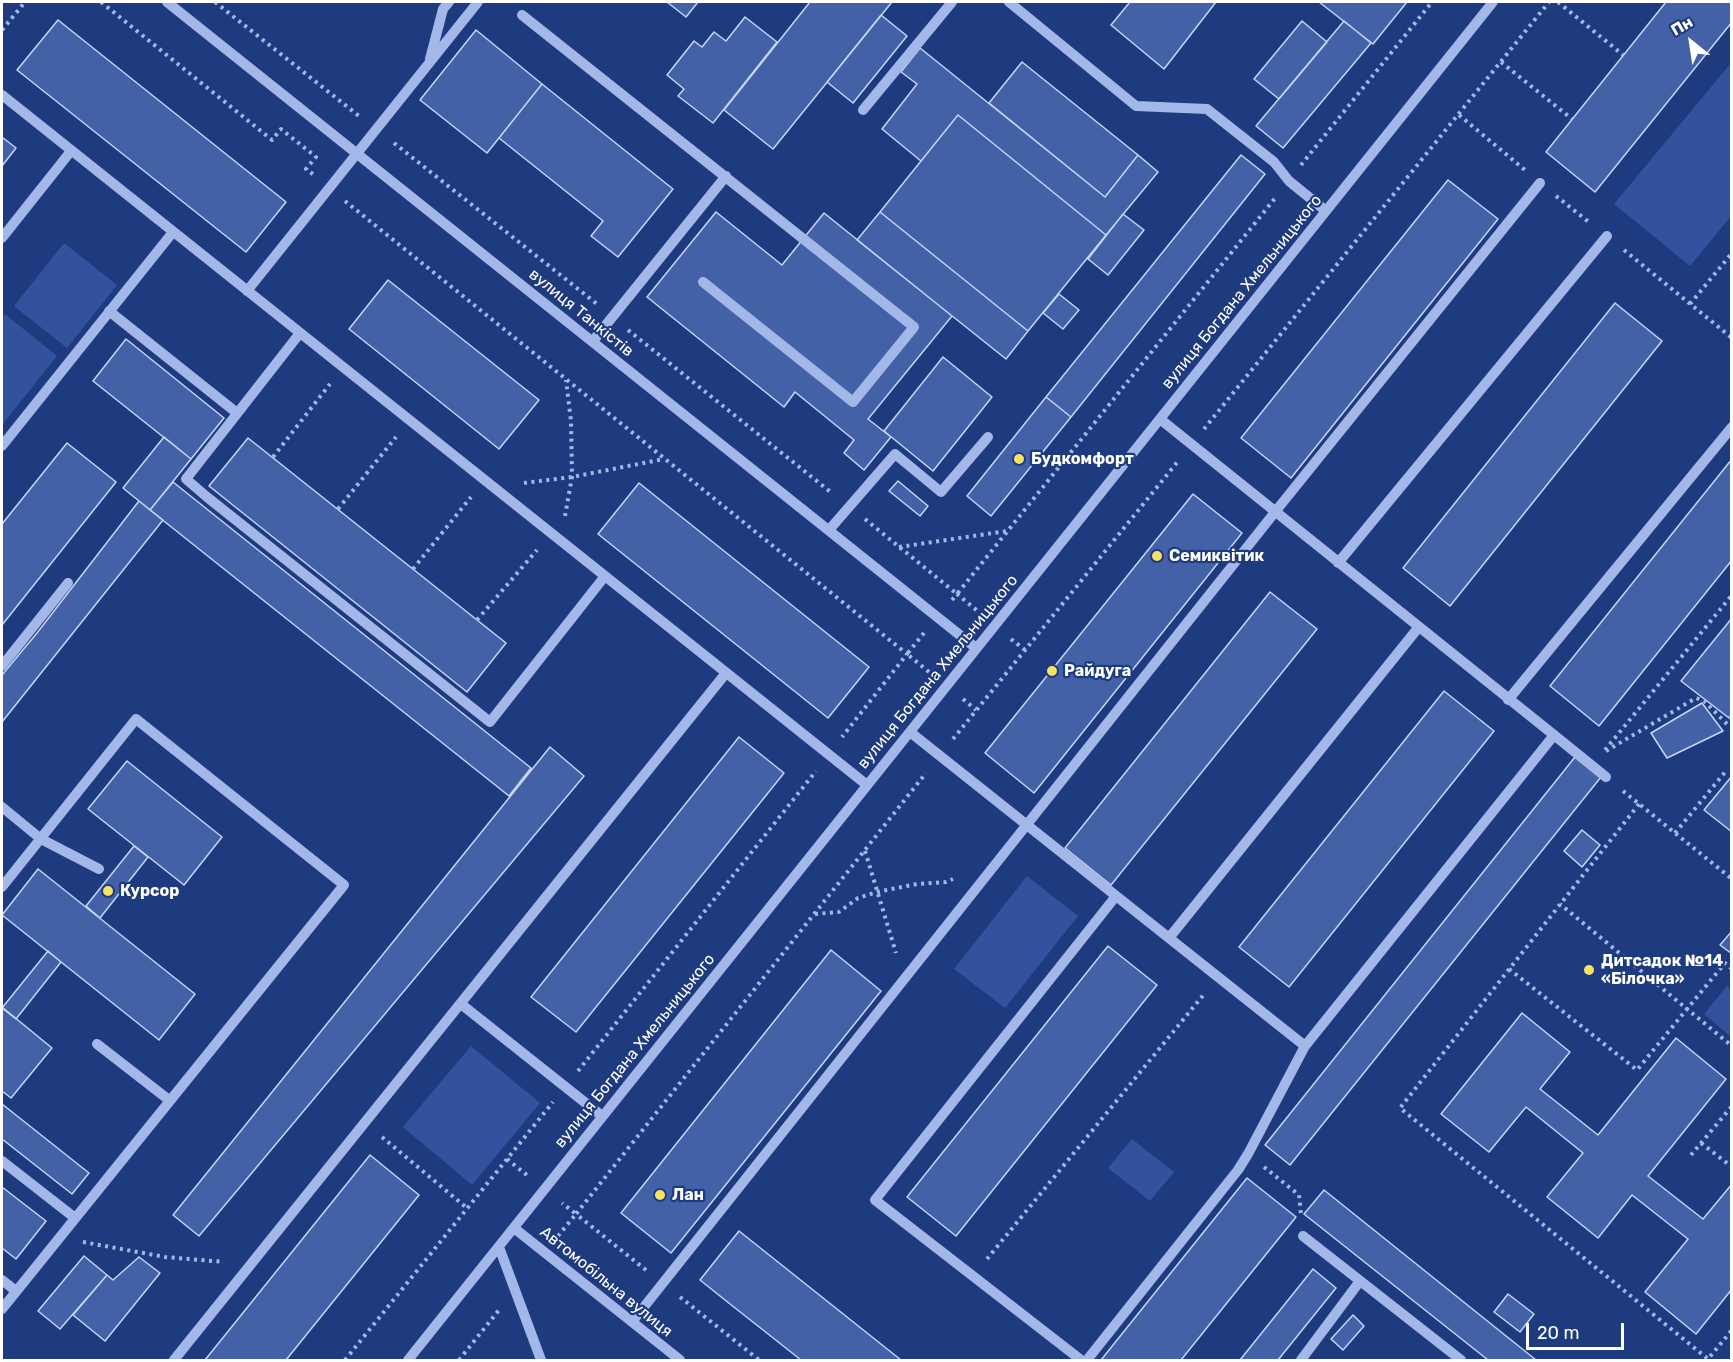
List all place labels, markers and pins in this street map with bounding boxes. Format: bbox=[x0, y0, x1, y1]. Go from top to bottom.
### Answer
place label: Будкомфорт bbox=[1031, 449, 1134, 469]
marker: Будкомфорт bbox=[1012, 452, 1026, 466]
place label: Семиквітик bbox=[1169, 546, 1264, 566]
marker: Семиквітик bbox=[1150, 549, 1164, 563]
place label: Райдуга bbox=[1064, 661, 1131, 681]
marker: Райдуга bbox=[1045, 664, 1059, 678]
place label: Курсор bbox=[120, 881, 179, 901]
marker: Курсор bbox=[101, 884, 115, 898]
place label: Дитсадок №14 «Білочка» bbox=[1601, 951, 1723, 989]
marker: Дитсадок №14 «Білочка» bbox=[1582, 963, 1596, 977]
place label: Лан bbox=[672, 1185, 704, 1205]
marker: Лан bbox=[653, 1188, 667, 1202]

